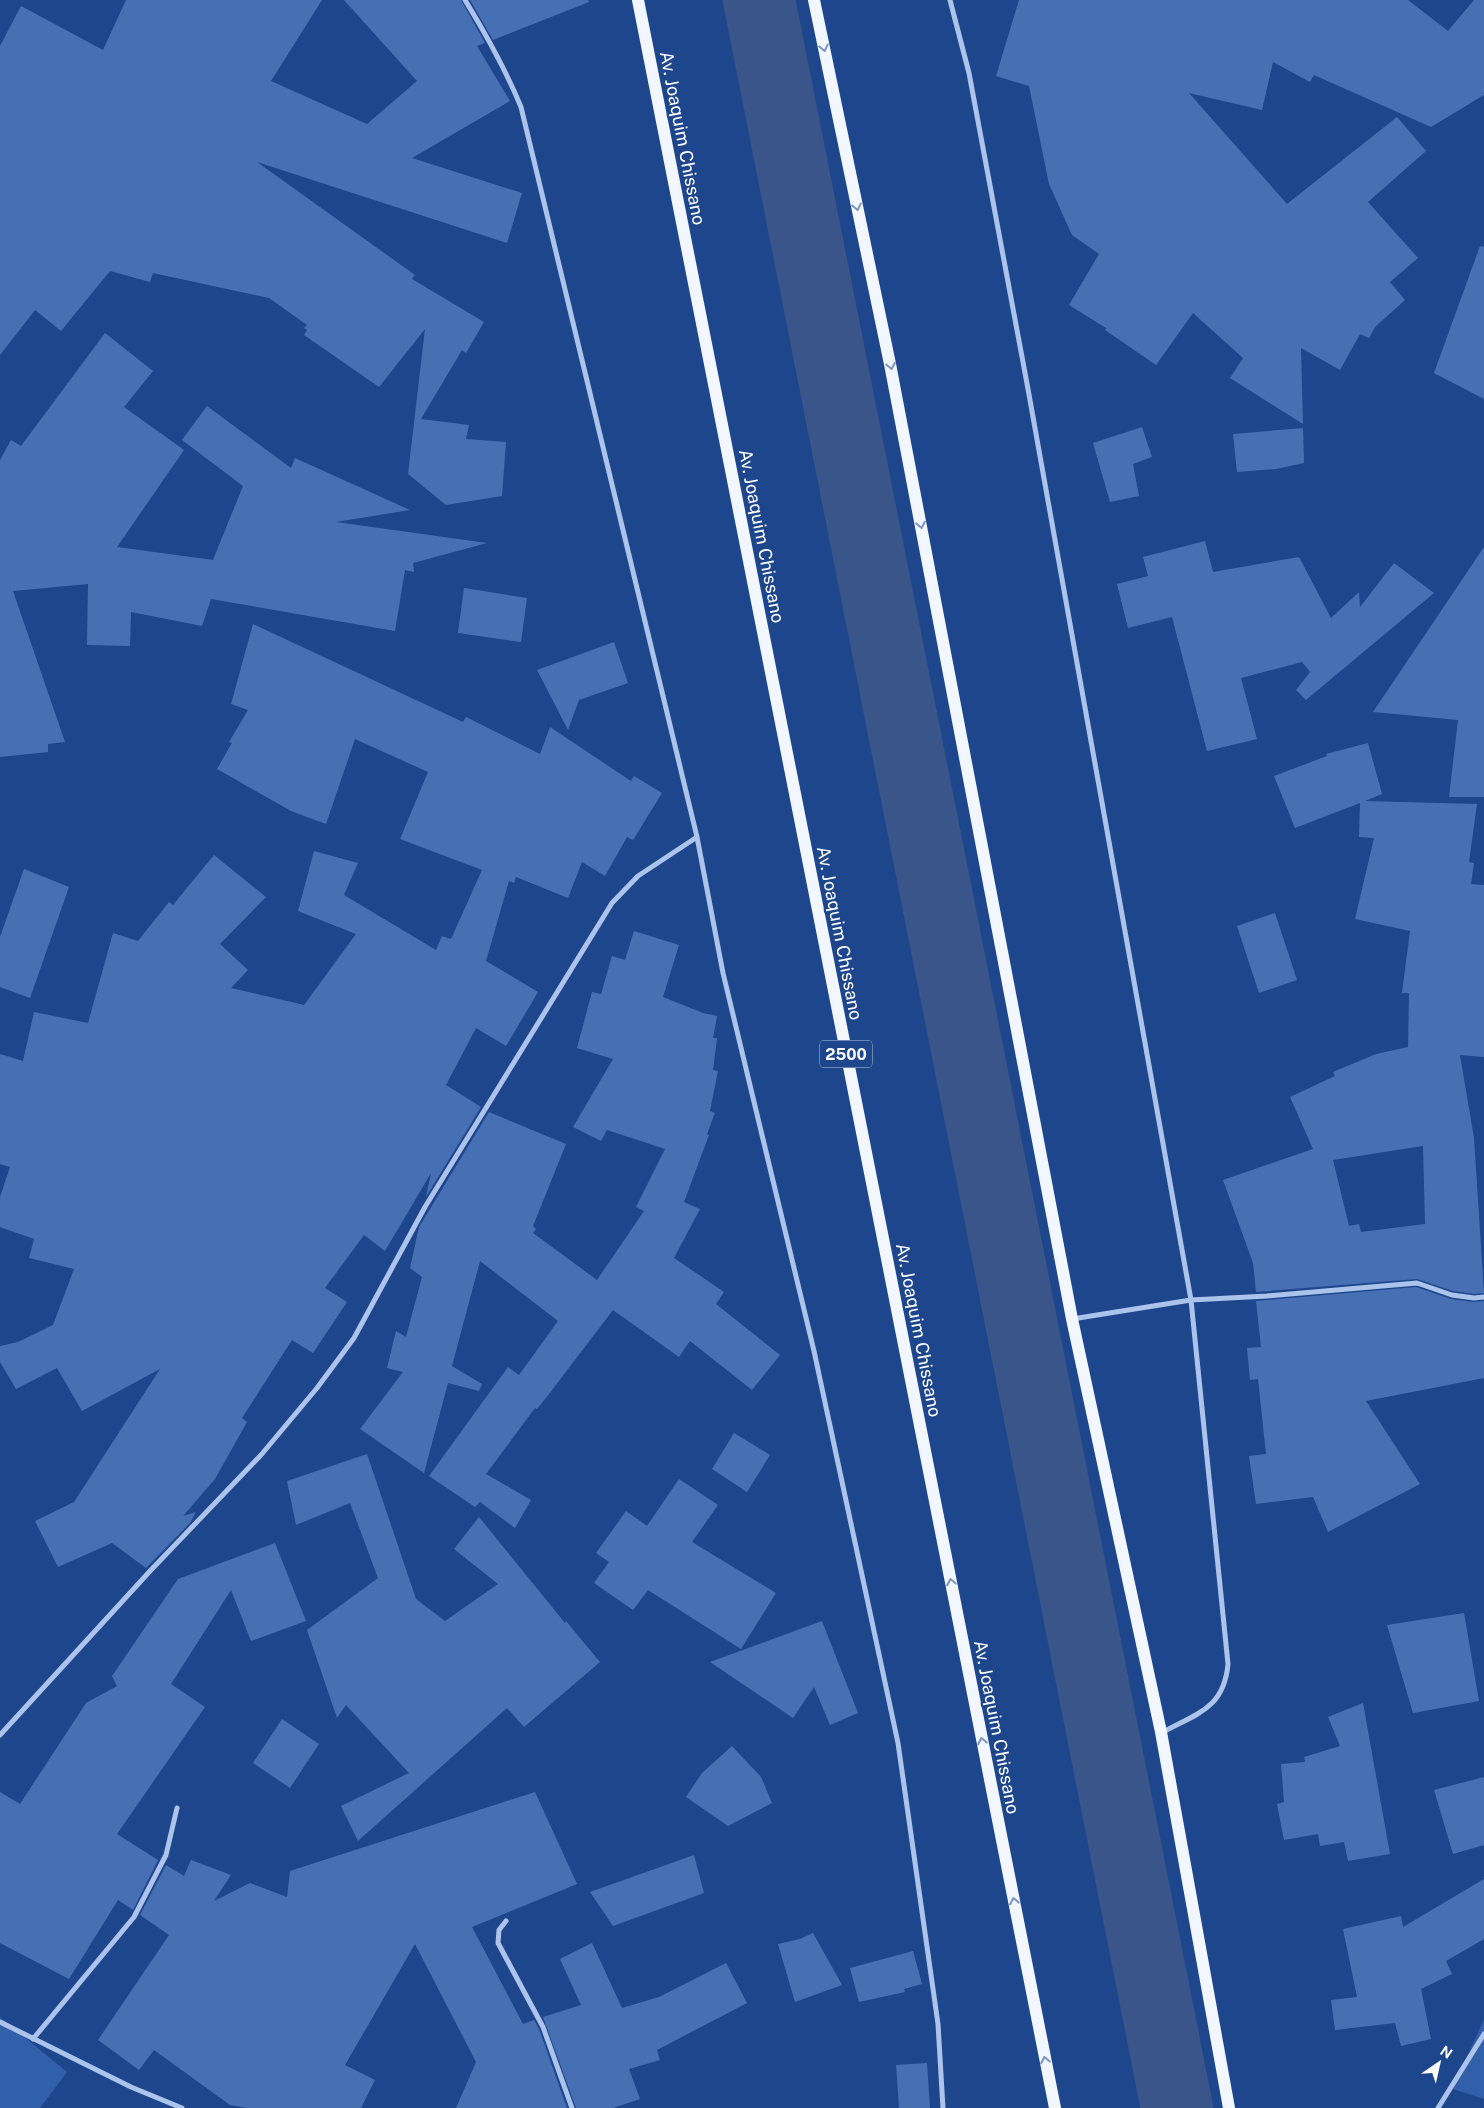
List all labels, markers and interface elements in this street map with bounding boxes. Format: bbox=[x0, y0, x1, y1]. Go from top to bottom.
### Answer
one-way arrow bbox=[818, 43, 828, 52]
street label: Av. Joaquim Chissano bbox=[656, 49, 710, 227]
one-way arrow bbox=[851, 202, 862, 211]
one-way arrow bbox=[885, 361, 895, 370]
street label: Av. Joaquim Chissano bbox=[735, 447, 789, 625]
one-way arrow bbox=[915, 521, 926, 530]
street label: Av. Joaquim Chissano bbox=[813, 844, 867, 1022]
road number: 2500 bbox=[820, 1040, 872, 1068]
street label: Av. Joaquim Chissano bbox=[892, 1241, 946, 1419]
one-way arrow bbox=[946, 1578, 956, 1586]
street label: Av. Joaquim Chissano bbox=[970, 1638, 1024, 1816]
one-way arrow bbox=[977, 1737, 988, 1746]
one-way arrow bbox=[1009, 1896, 1019, 1905]
north arrow bbox=[1414, 2038, 1464, 2088]
text: N bbox=[1437, 2043, 1455, 2062]
one-way arrow bbox=[1041, 2056, 1051, 2065]

